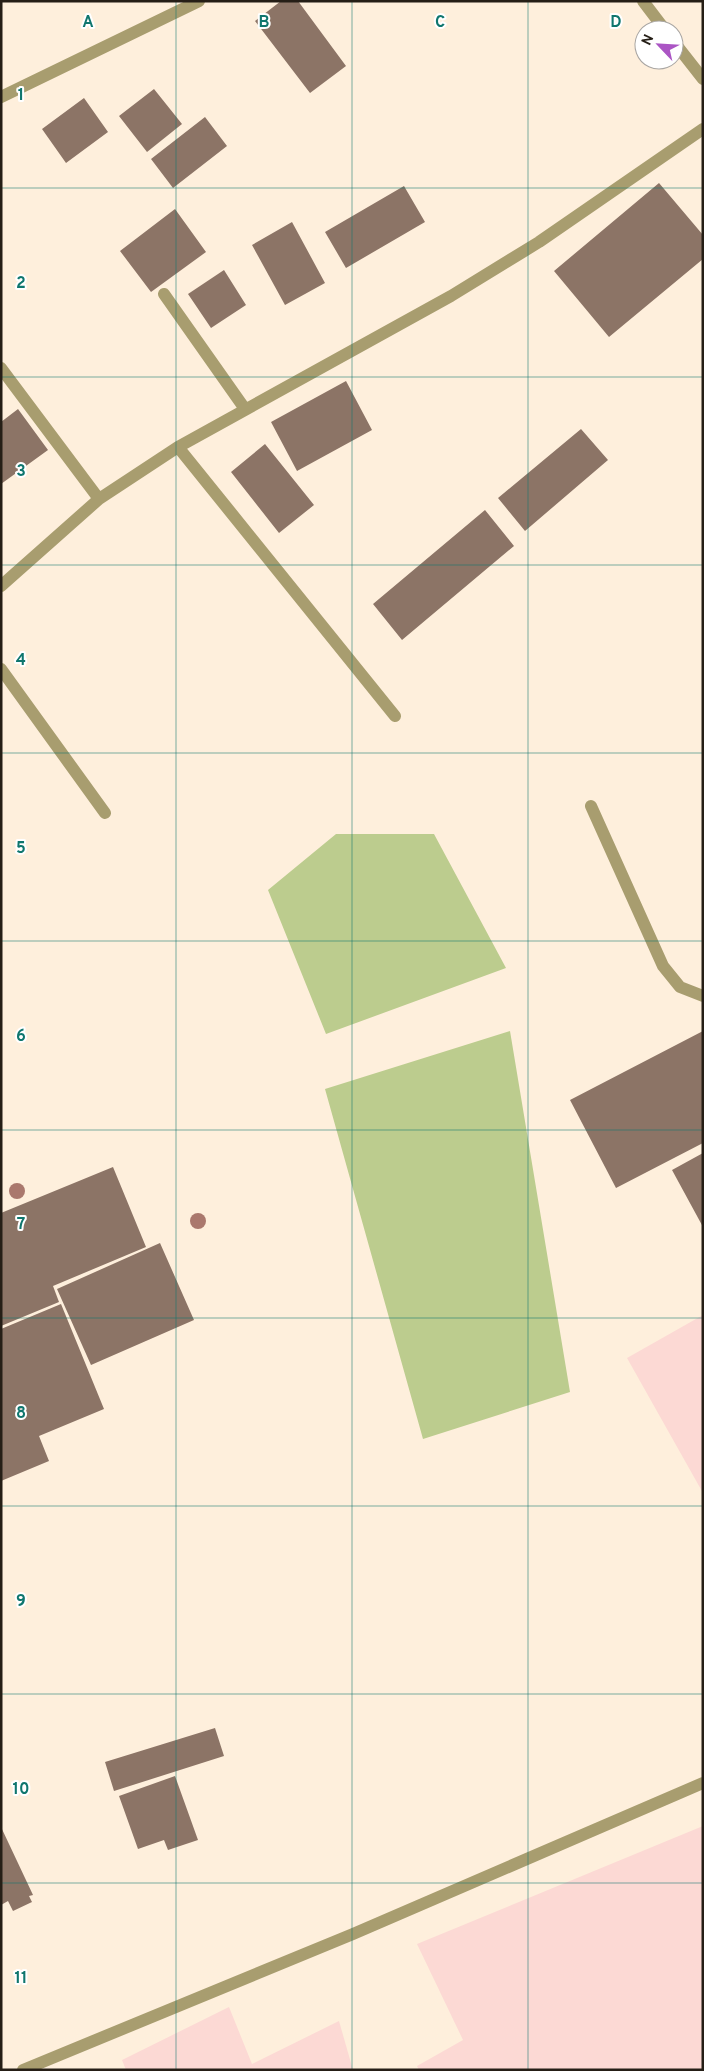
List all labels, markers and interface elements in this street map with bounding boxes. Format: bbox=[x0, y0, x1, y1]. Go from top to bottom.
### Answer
text: A bbox=[82, 13, 94, 33]
text: B bbox=[258, 13, 270, 33]
text: C bbox=[435, 13, 445, 33]
text: D bbox=[610, 13, 622, 33]
north arrow bbox=[634, 20, 684, 70]
text: N bbox=[639, 32, 658, 48]
text: 1 bbox=[18, 86, 24, 106]
text: 2 bbox=[16, 274, 26, 294]
text: 3 bbox=[16, 462, 26, 482]
text: 4 bbox=[16, 651, 26, 671]
text: 5 bbox=[16, 839, 26, 859]
text: 6 bbox=[16, 1027, 26, 1047]
text: 7 bbox=[17, 1215, 25, 1235]
text: 8 bbox=[16, 1404, 26, 1424]
text: 9 bbox=[16, 1592, 26, 1612]
text: 10 bbox=[13, 1780, 29, 1800]
text: 11 bbox=[15, 1969, 27, 1989]

